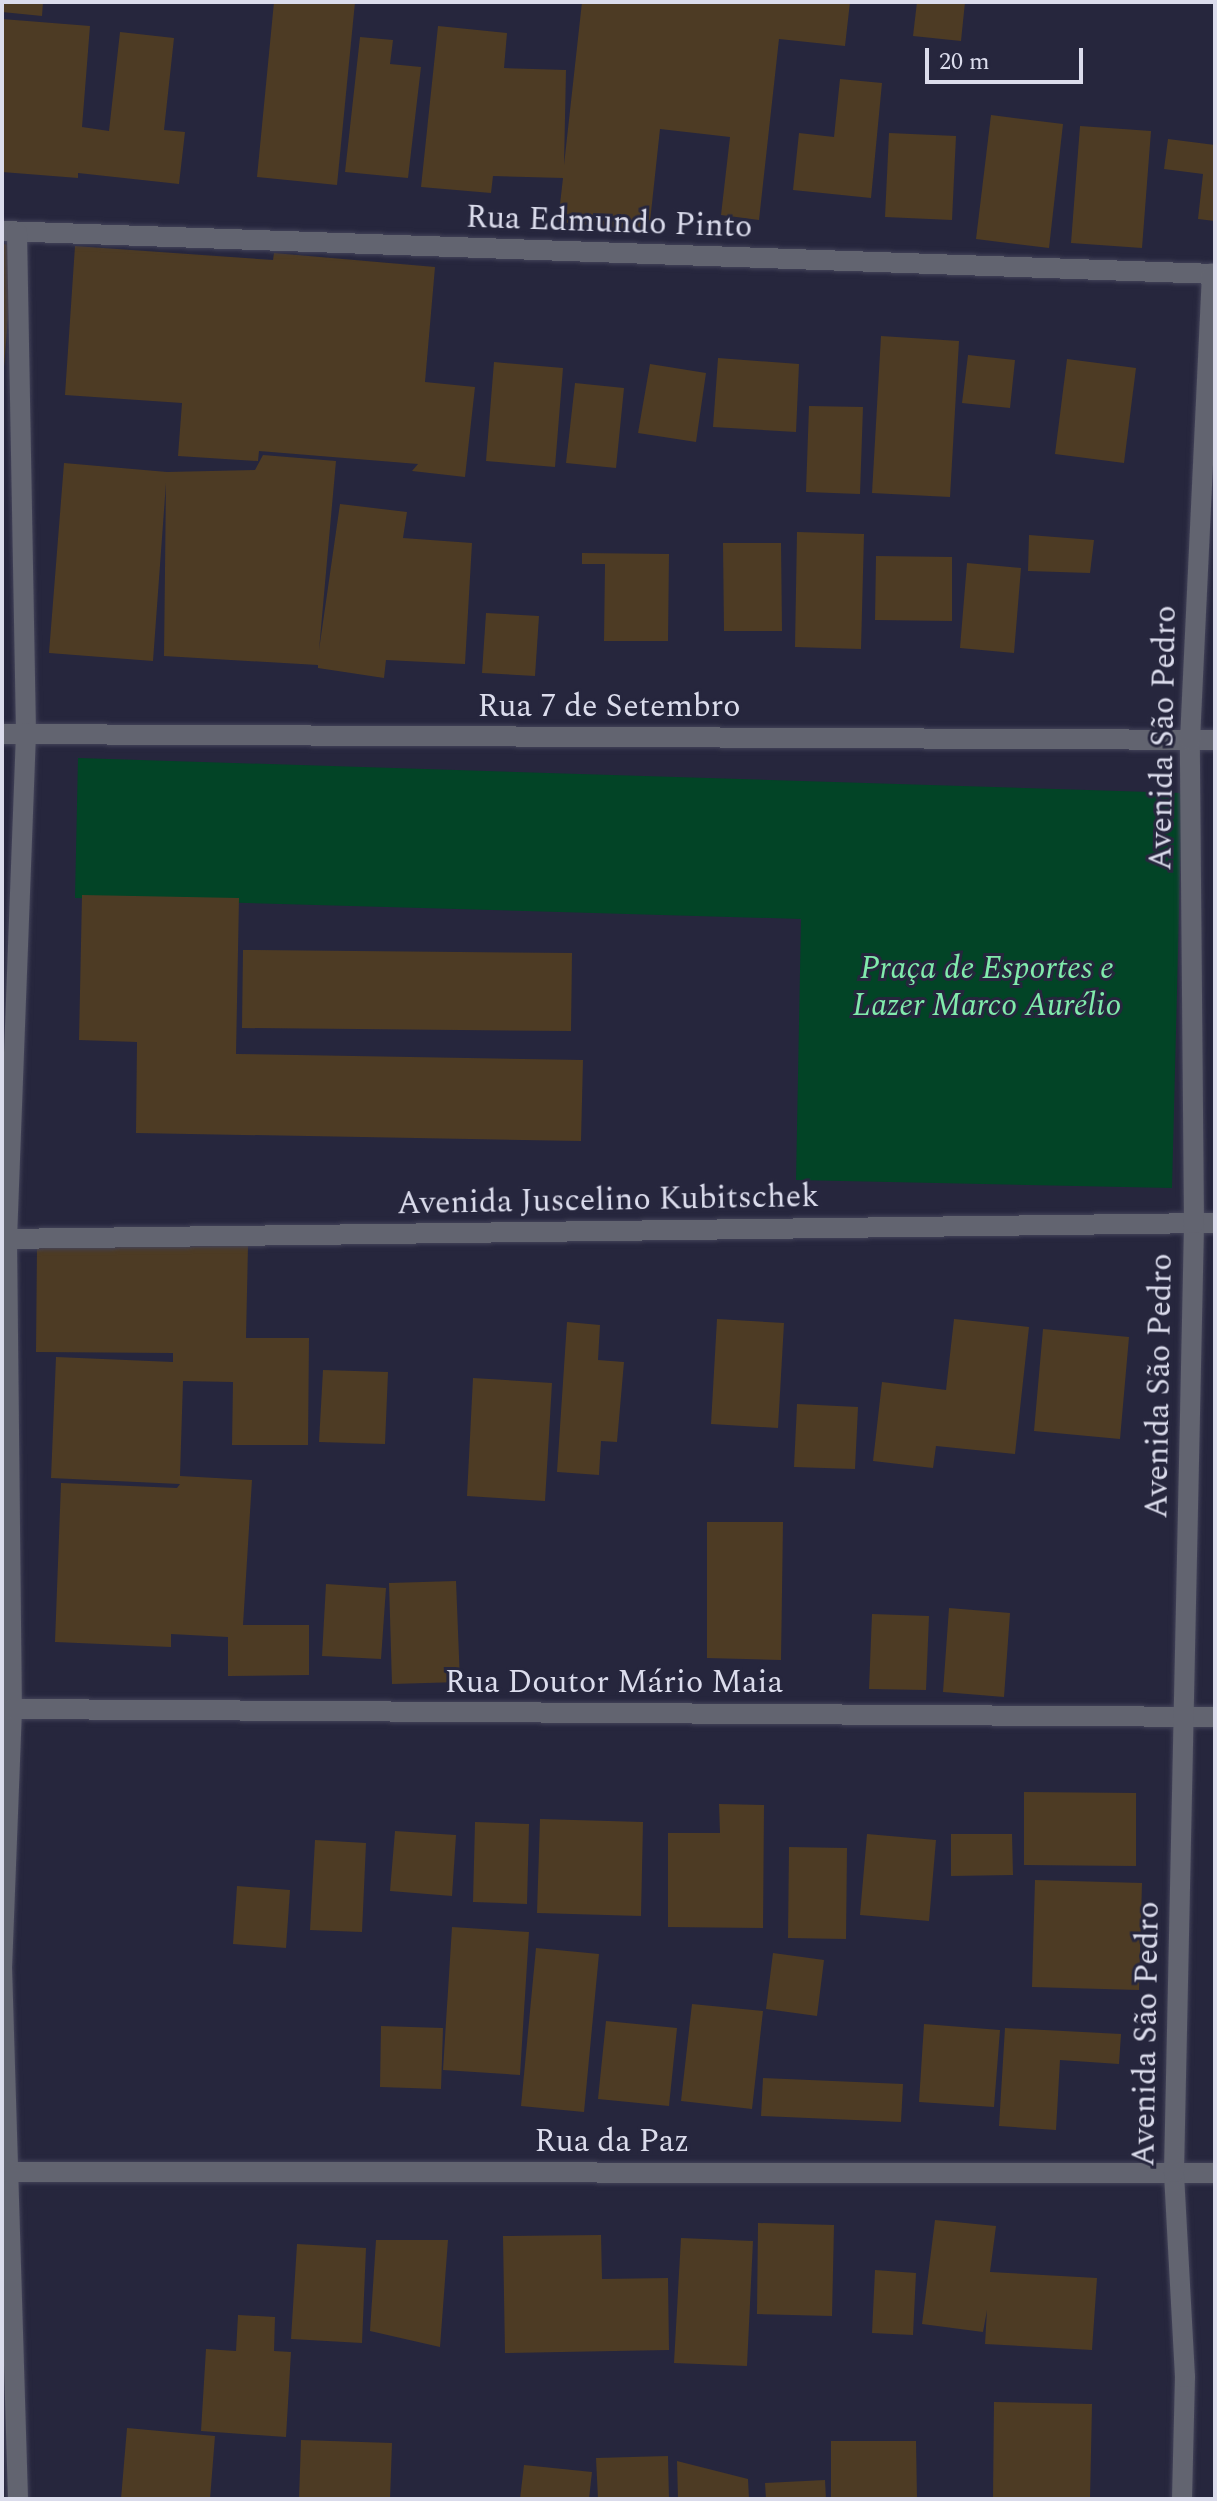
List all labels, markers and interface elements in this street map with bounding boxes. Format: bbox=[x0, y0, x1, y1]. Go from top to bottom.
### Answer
scale bar bbox=[929, 32, 1087, 82]
text: 20 m bbox=[939, 44, 990, 80]
street label: Rua Edmundo Pinto bbox=[465, 199, 753, 247]
street label: Avenida São Pedro bbox=[1142, 605, 1186, 871]
street label: Rua 7 de Setembro bbox=[477, 688, 741, 726]
park label: Praça de Esportes e Lazer Marco Aurélio bbox=[852, 951, 1122, 1026]
street label: Avenida Juscelino Kubitschek bbox=[397, 1178, 819, 1224]
street label: Avenida São Pedro bbox=[1138, 1253, 1182, 1519]
street label: Rua Doutor Mário Maia bbox=[445, 1664, 783, 1702]
street label: Avenida São Pedro bbox=[1125, 1901, 1169, 2167]
street label: Rua da Paz bbox=[535, 2123, 689, 2161]

